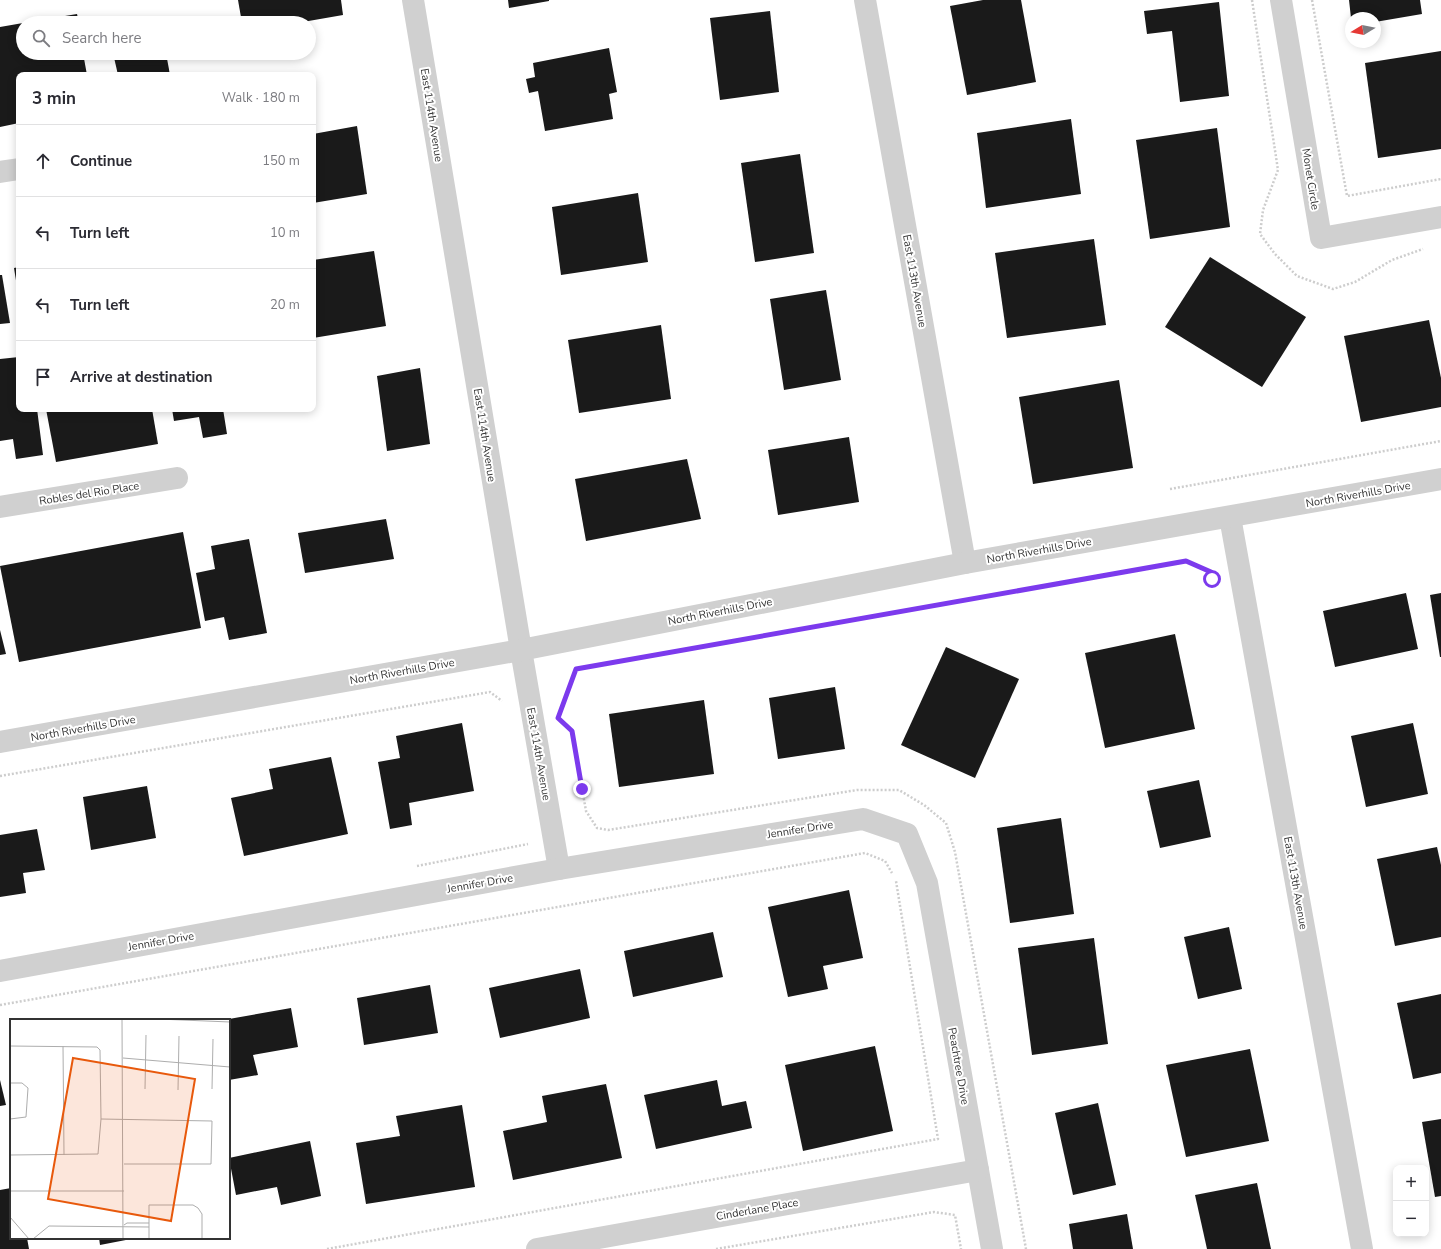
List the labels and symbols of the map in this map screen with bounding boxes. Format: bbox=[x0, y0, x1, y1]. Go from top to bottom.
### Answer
north arrow bbox=[1345, 12, 1381, 48]
street label: East 114th Avenue bbox=[417, 67, 446, 163]
street label: Monet Circle bbox=[1298, 147, 1323, 211]
street label: East 113th Avenue bbox=[899, 233, 930, 329]
street label: East 114th Avenue bbox=[470, 387, 499, 483]
street label: Robles del Rio Place bbox=[38, 478, 140, 509]
street label: North Riverhills Drive bbox=[1305, 478, 1412, 511]
street label: North Riverhills Drive bbox=[986, 534, 1093, 567]
route start bbox=[1203, 570, 1221, 588]
street label: North Riverhills Drive bbox=[667, 594, 774, 629]
street label: North Riverhills Drive bbox=[349, 655, 456, 688]
street label: East 114th Avenue bbox=[523, 706, 554, 802]
street label: North Riverhills Drive bbox=[30, 712, 137, 745]
route end bbox=[573, 780, 591, 798]
street label: Jennifer Drive bbox=[765, 817, 834, 842]
street label: East 113th Avenue bbox=[1280, 835, 1311, 931]
street label: Jennifer Drive bbox=[445, 870, 514, 897]
street label: Jennifer Drive bbox=[126, 928, 195, 955]
inset map bbox=[10, 1019, 230, 1239]
street label: Peachtree Drive bbox=[944, 1026, 973, 1106]
street label: Cinderlane Place bbox=[715, 1195, 800, 1224]

